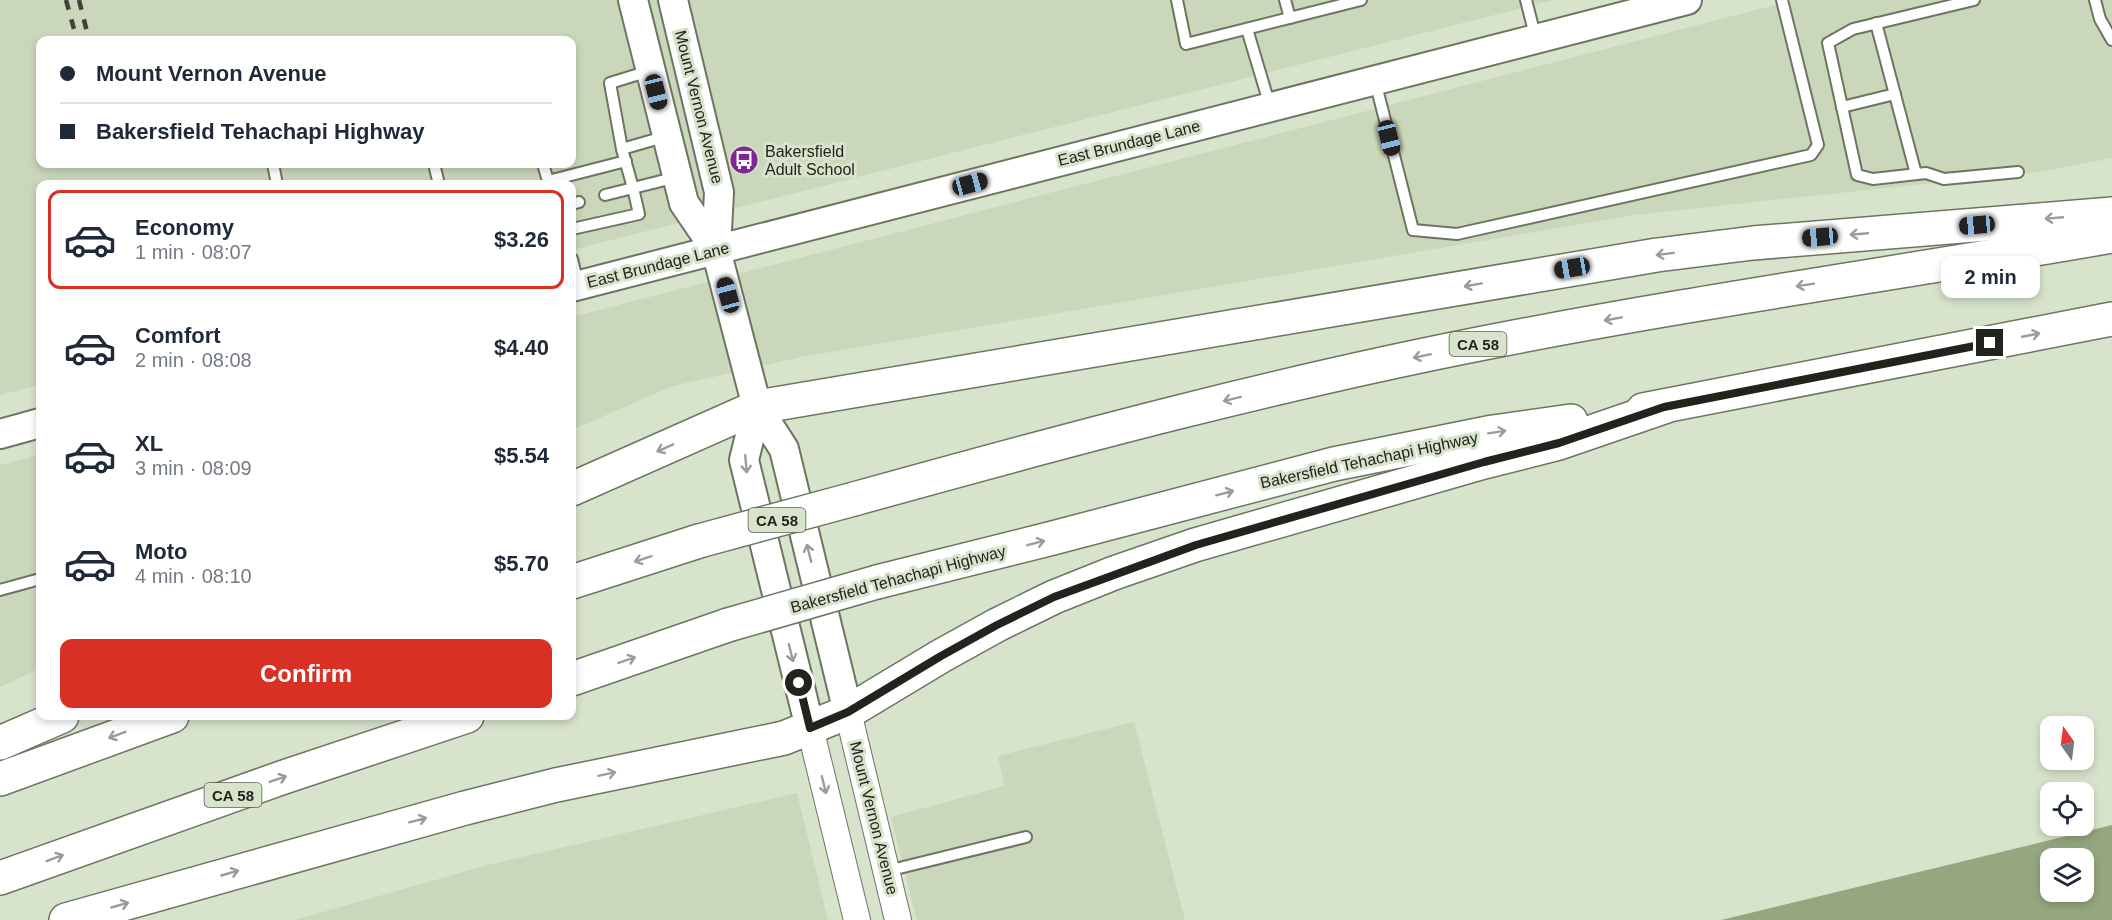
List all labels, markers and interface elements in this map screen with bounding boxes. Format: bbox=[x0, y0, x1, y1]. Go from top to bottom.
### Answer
street label: Mount Vernon Avenue bbox=[672, 29, 726, 185]
text: Mount Vernon Avenue bbox=[96, 61, 327, 86]
car bbox=[643, 72, 669, 112]
street label: East Brundage Lane bbox=[1056, 117, 1202, 169]
car bbox=[1376, 118, 1402, 158]
text: Bakersfield Tehachapi Highway bbox=[96, 119, 424, 144]
place label: Bakersfield Adult School bbox=[765, 143, 855, 178]
bus stop icon: Bakersfield Adult School bbox=[728, 144, 760, 176]
car bbox=[950, 171, 990, 197]
icon: car bbox=[63, 213, 117, 267]
one-way arrow bbox=[2044, 213, 2064, 224]
car bbox=[1958, 214, 1996, 236]
text: Economy bbox=[135, 215, 234, 240]
car bbox=[1801, 226, 1839, 248]
text: $3.26 bbox=[494, 227, 549, 252]
one-way arrow bbox=[1850, 229, 1870, 240]
street label: East Brundage Lane bbox=[585, 239, 731, 291]
text: 1 min · 08:07 bbox=[135, 241, 252, 263]
one-way arrow bbox=[1656, 248, 1676, 259]
car bbox=[1553, 256, 1591, 280]
callout: 2 min bbox=[1940, 256, 2040, 298]
text: 2 min bbox=[1964, 266, 2017, 288]
car bbox=[715, 275, 741, 315]
one-way arrow bbox=[1463, 279, 1483, 290]
one-way arrow bbox=[1796, 280, 1816, 291]
one-way arrow bbox=[1604, 314, 1624, 325]
icon: car bbox=[63, 321, 117, 375]
text: Comfort bbox=[135, 323, 221, 348]
route end bbox=[1976, 329, 2003, 356]
one-way arrow bbox=[2020, 329, 2040, 340]
road number: CA 58 bbox=[1450, 332, 1506, 356]
text: $4.40 bbox=[494, 335, 549, 360]
text: 2 min · 08:08 bbox=[135, 349, 252, 371]
one-way arrow bbox=[1413, 351, 1432, 362]
one-way arrow bbox=[1223, 394, 1242, 406]
one-way arrow bbox=[1486, 426, 1506, 437]
icon: car bbox=[63, 429, 117, 483]
street label: Bakersfield Tehachapi Highway bbox=[1259, 429, 1479, 491]
text: XL bbox=[135, 431, 163, 456]
one-way arrow bbox=[657, 442, 675, 454]
text: $5.54 bbox=[494, 443, 549, 468]
one-way arrow bbox=[741, 453, 752, 473]
text: 3 min · 08:09 bbox=[135, 457, 252, 479]
one-way arrow bbox=[1215, 487, 1234, 498]
road number: CA 58 bbox=[748, 508, 806, 532]
one-way arrow bbox=[1026, 536, 1045, 548]
icon: car bbox=[63, 537, 117, 591]
text: Moto bbox=[135, 539, 188, 564]
street label: Bakersfield Tehachapi Highway bbox=[789, 542, 1007, 616]
one-way arrow bbox=[803, 544, 815, 563]
text: $5.70 bbox=[494, 551, 549, 576]
one-way arrow bbox=[634, 554, 653, 565]
text: 4 min · 08:10 bbox=[135, 565, 252, 587]
button: Confirm bbox=[60, 639, 552, 708]
one-way arrow bbox=[786, 643, 798, 662]
one-way arrow bbox=[617, 654, 636, 665]
route start bbox=[785, 669, 812, 696]
north arrow bbox=[2040, 716, 2094, 770]
map controls bbox=[2040, 716, 2094, 902]
one-way arrow bbox=[108, 731, 127, 742]
street label: Mount Vernon Avenue bbox=[847, 740, 901, 896]
one-way arrow bbox=[598, 768, 617, 780]
one-way arrow bbox=[269, 772, 287, 783]
one-way arrow bbox=[818, 775, 830, 794]
button: locate bbox=[2040, 782, 2094, 836]
road number: CA 58 bbox=[204, 783, 262, 807]
one-way arrow bbox=[408, 814, 427, 826]
button: layers bbox=[2040, 848, 2094, 902]
one-way arrow bbox=[45, 852, 64, 863]
one-way arrow bbox=[220, 867, 239, 879]
one-way arrow bbox=[110, 899, 129, 910]

